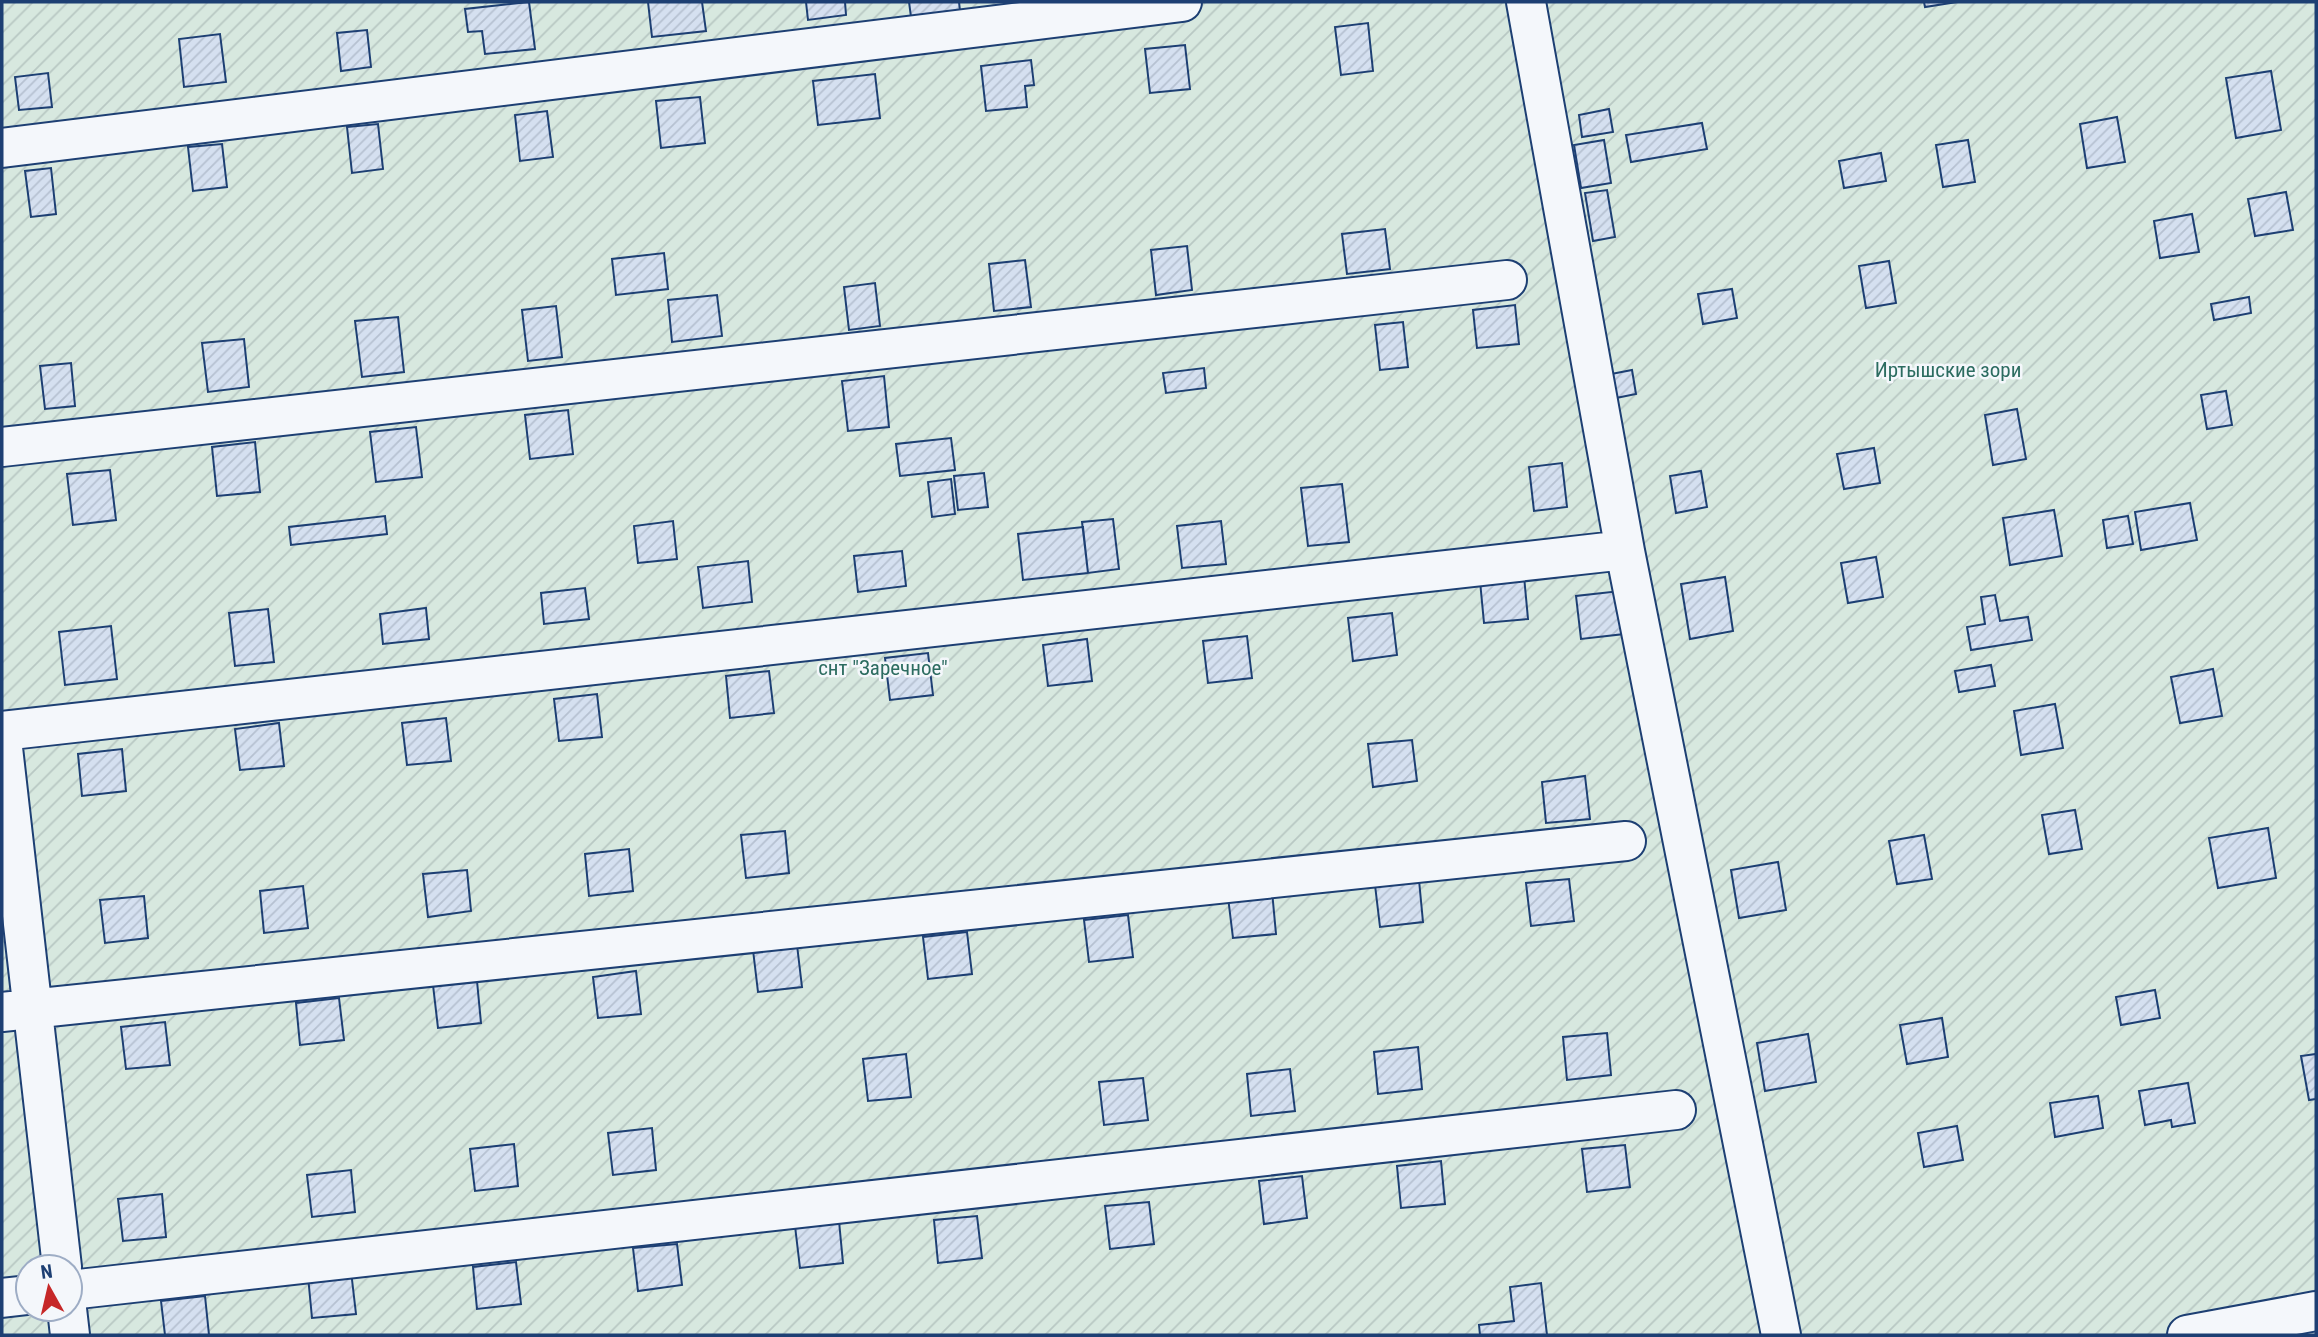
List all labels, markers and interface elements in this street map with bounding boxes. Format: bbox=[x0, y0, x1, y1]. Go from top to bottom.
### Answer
park label: Иртышские зори bbox=[1875, 358, 2021, 382]
park label: снт "Заречное" bbox=[818, 656, 948, 680]
north arrow bbox=[14, 1253, 84, 1323]
text: N bbox=[39, 1259, 54, 1284]

